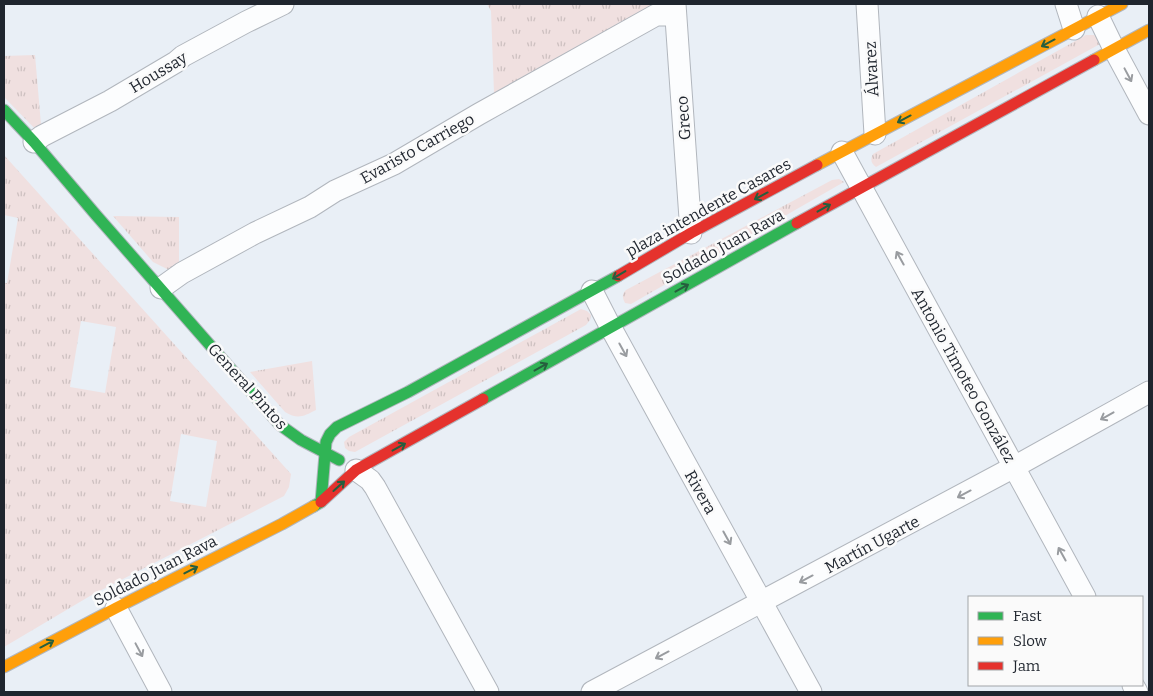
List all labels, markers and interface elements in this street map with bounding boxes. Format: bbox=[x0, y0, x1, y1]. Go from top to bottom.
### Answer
one-way arrow bbox=[1041, 39, 1056, 48]
street label: Álvarez bbox=[860, 40, 882, 97]
street label: Houssay bbox=[126, 48, 191, 97]
one-way arrow bbox=[1123, 68, 1133, 83]
street label: Greco bbox=[672, 95, 695, 141]
street label: Evaristo Carriego bbox=[357, 109, 478, 188]
one-way arrow bbox=[897, 115, 912, 124]
street label: plaza intendente Casares bbox=[622, 154, 794, 261]
one-way arrow bbox=[754, 191, 769, 201]
one-way arrow bbox=[816, 202, 831, 212]
street label: Soldado Juan Rava bbox=[659, 205, 787, 288]
one-way arrow bbox=[895, 251, 905, 266]
one-way arrow bbox=[613, 271, 627, 281]
one-way arrow bbox=[675, 282, 689, 292]
street label: Antonio Timoteo González bbox=[908, 285, 1020, 466]
street label: General Pintos bbox=[204, 339, 291, 433]
one-way arrow bbox=[619, 342, 628, 357]
one-way arrow bbox=[533, 362, 547, 372]
one-way arrow bbox=[1100, 411, 1114, 421]
one-way arrow bbox=[391, 441, 406, 451]
street label: Rivera bbox=[681, 467, 720, 518]
one-way arrow bbox=[332, 480, 345, 492]
one-way arrow bbox=[957, 489, 972, 499]
street label: Martín Ugarte bbox=[822, 512, 923, 577]
street label: Soldado Juan Rava bbox=[90, 531, 220, 610]
one-way arrow bbox=[722, 531, 732, 546]
one-way arrow bbox=[1057, 547, 1067, 562]
one-way arrow bbox=[183, 565, 198, 574]
one-way arrow bbox=[798, 574, 813, 584]
legend bbox=[968, 596, 1143, 686]
text: Fast bbox=[1013, 607, 1042, 625]
text: Slow bbox=[1013, 632, 1048, 650]
one-way arrow bbox=[39, 639, 54, 649]
one-way arrow bbox=[134, 642, 144, 657]
one-way arrow bbox=[655, 651, 670, 660]
text: Jam bbox=[1012, 657, 1041, 675]

